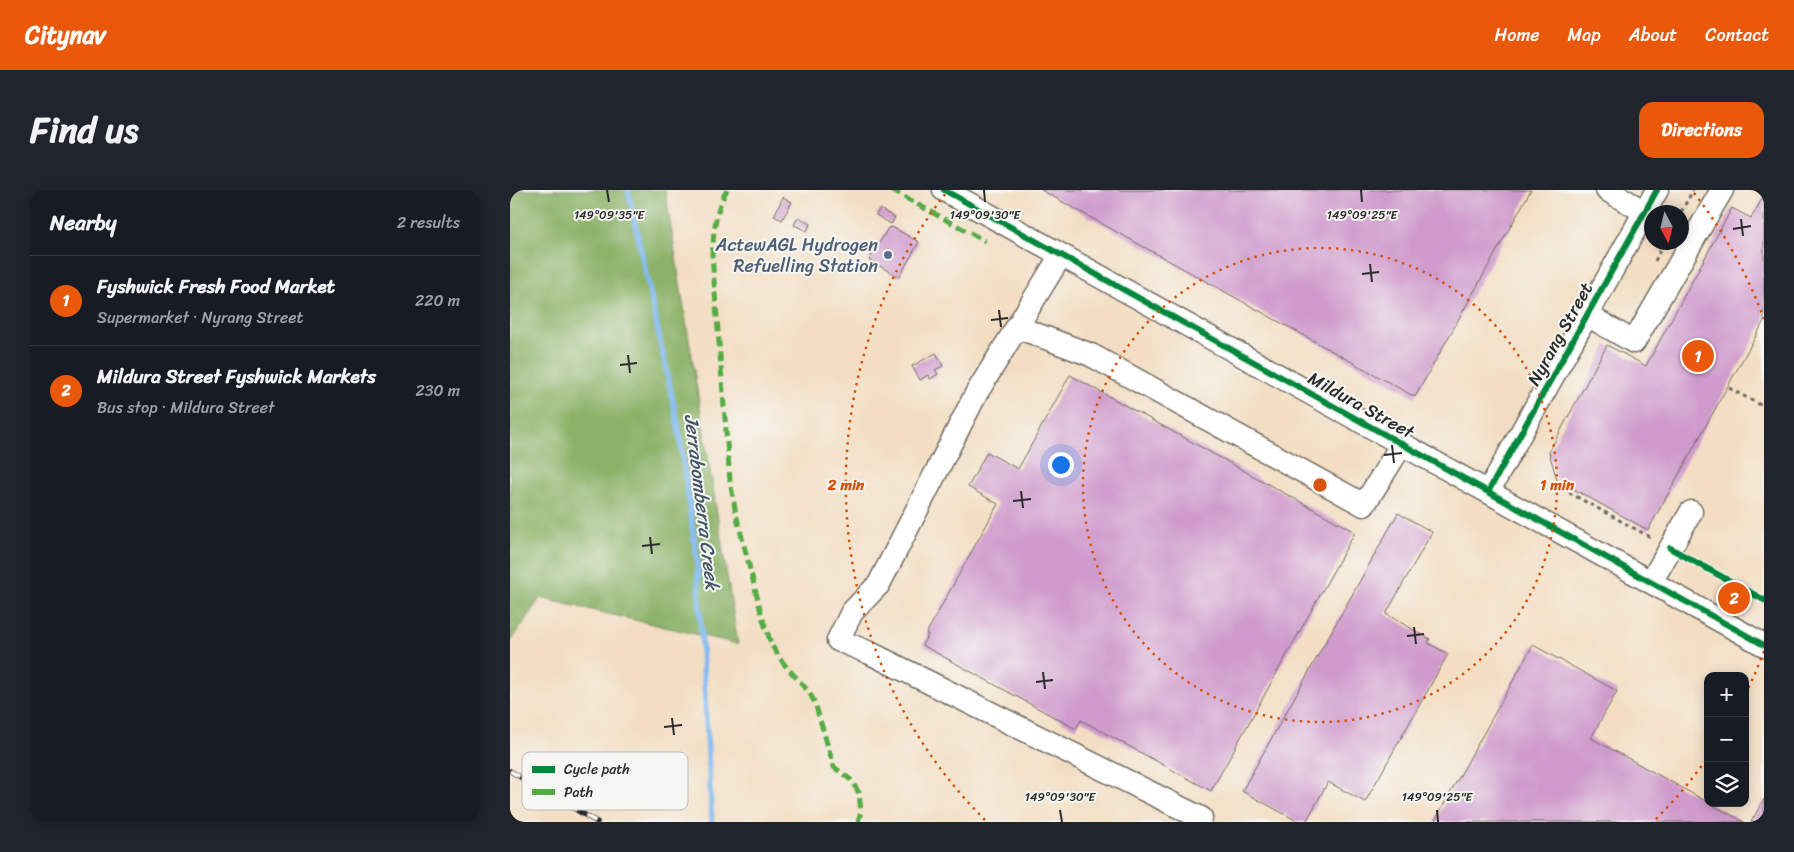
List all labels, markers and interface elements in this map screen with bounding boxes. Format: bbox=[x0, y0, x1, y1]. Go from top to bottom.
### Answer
text: Citynav bbox=[25, 14, 106, 56]
text: Home bbox=[1495, 19, 1540, 51]
text: Map bbox=[1568, 19, 1601, 51]
text: About bbox=[1629, 19, 1677, 51]
text: Contact bbox=[1705, 19, 1769, 51]
text: Find us bbox=[30, 99, 138, 161]
button: Directions bbox=[1639, 102, 1764, 158]
text: Nearby bbox=[50, 204, 116, 242]
text: 149°09'35"E bbox=[574, 204, 645, 226]
text: 149°09'30"E bbox=[950, 204, 1022, 226]
text: 149°09'25"E bbox=[1327, 204, 1399, 226]
north arrow bbox=[1644, 205, 1689, 250]
text: 2 results bbox=[397, 208, 460, 237]
place label: ActewAGL Hydrogen Refuelling Station bbox=[715, 229, 878, 282]
marker: ActewAGL Hydrogen Refuelling Station bbox=[882, 249, 894, 261]
text: Fyshwick Fresh Food Market bbox=[97, 270, 335, 303]
street label: Nyrang Street bbox=[1518, 276, 1602, 392]
text: 1 bbox=[63, 286, 69, 315]
text: 220 m bbox=[415, 286, 460, 315]
text: Supermarket · Nyrang Street bbox=[97, 303, 303, 332]
pin: 1 bbox=[1682, 337, 1714, 375]
text: Mildura Street Fyshwick Markets bbox=[97, 360, 376, 393]
street label: Mildura Street bbox=[1302, 363, 1421, 448]
text: 2 bbox=[61, 376, 71, 405]
text: 230 m bbox=[415, 376, 460, 405]
text: Bus stop · Mildura Street bbox=[97, 393, 274, 422]
water label: Jerrabomberra Creek bbox=[675, 412, 729, 593]
your location bbox=[1048, 452, 1074, 478]
text: 2 min bbox=[827, 472, 865, 498]
text: 1 min bbox=[1540, 472, 1575, 498]
centre of rings bbox=[1311, 476, 1329, 494]
pin: 2 bbox=[1718, 579, 1750, 617]
map controls bbox=[1704, 672, 1749, 807]
button: + bbox=[1704, 672, 1749, 717]
button: − bbox=[1704, 717, 1749, 762]
legend bbox=[522, 752, 688, 810]
text: Cycle path bbox=[564, 757, 630, 782]
button: layers bbox=[1704, 762, 1749, 807]
text: Path bbox=[564, 780, 593, 805]
text: 149°09'30"E bbox=[1025, 786, 1097, 808]
text: 149°09'25"E bbox=[1402, 786, 1474, 808]

